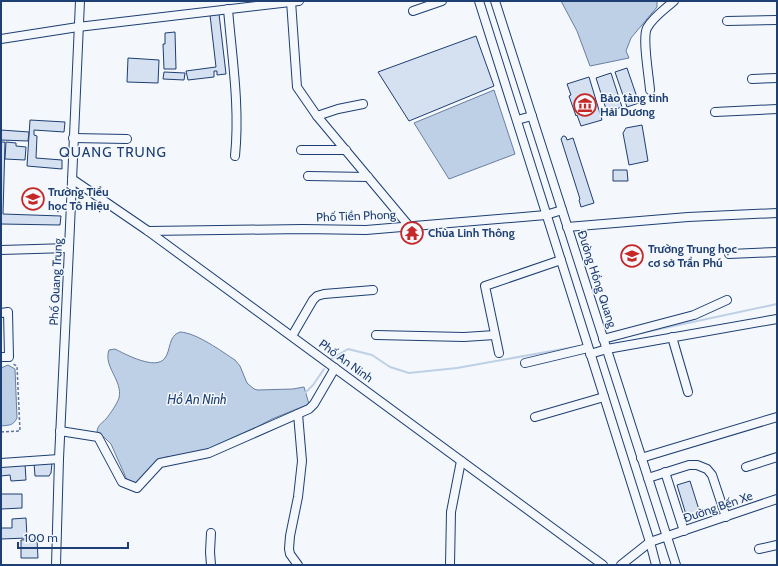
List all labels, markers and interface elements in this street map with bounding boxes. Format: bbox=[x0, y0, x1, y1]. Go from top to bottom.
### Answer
place label: Bảo tàng tỉnh Hải Dương bbox=[600, 90, 669, 119]
museum icon: Bảo tàng tỉnh Hải Dương bbox=[572, 92, 598, 118]
district label: QUANG TRUNG bbox=[59, 143, 167, 161]
place label: Trường Tiểu học Tô Hiệu bbox=[48, 184, 109, 213]
school or university icon: Trường Tiểu học Tô Hiệu bbox=[20, 186, 46, 212]
street label: Phố Tiền Phong bbox=[316, 207, 397, 224]
temple icon: Chùa Linh Thông bbox=[399, 220, 425, 246]
place label: Chùa Linh Thông bbox=[428, 225, 515, 240]
street label: Đường Hồng Quang bbox=[575, 228, 621, 330]
street label: Phố Quang Trung bbox=[46, 237, 65, 326]
place label: Trường Trung học cơ sở Trần Phú bbox=[648, 241, 737, 270]
school or university icon: Trường Trung học cơ sở Trần Phú bbox=[619, 243, 645, 269]
street label: Phố An Ninh bbox=[316, 336, 376, 385]
water label: Hồ An Ninh bbox=[167, 391, 227, 407]
street label: Đường Bến Xe bbox=[681, 488, 755, 525]
scale bar bbox=[18, 524, 128, 550]
text: 100 m bbox=[24, 530, 58, 545]

